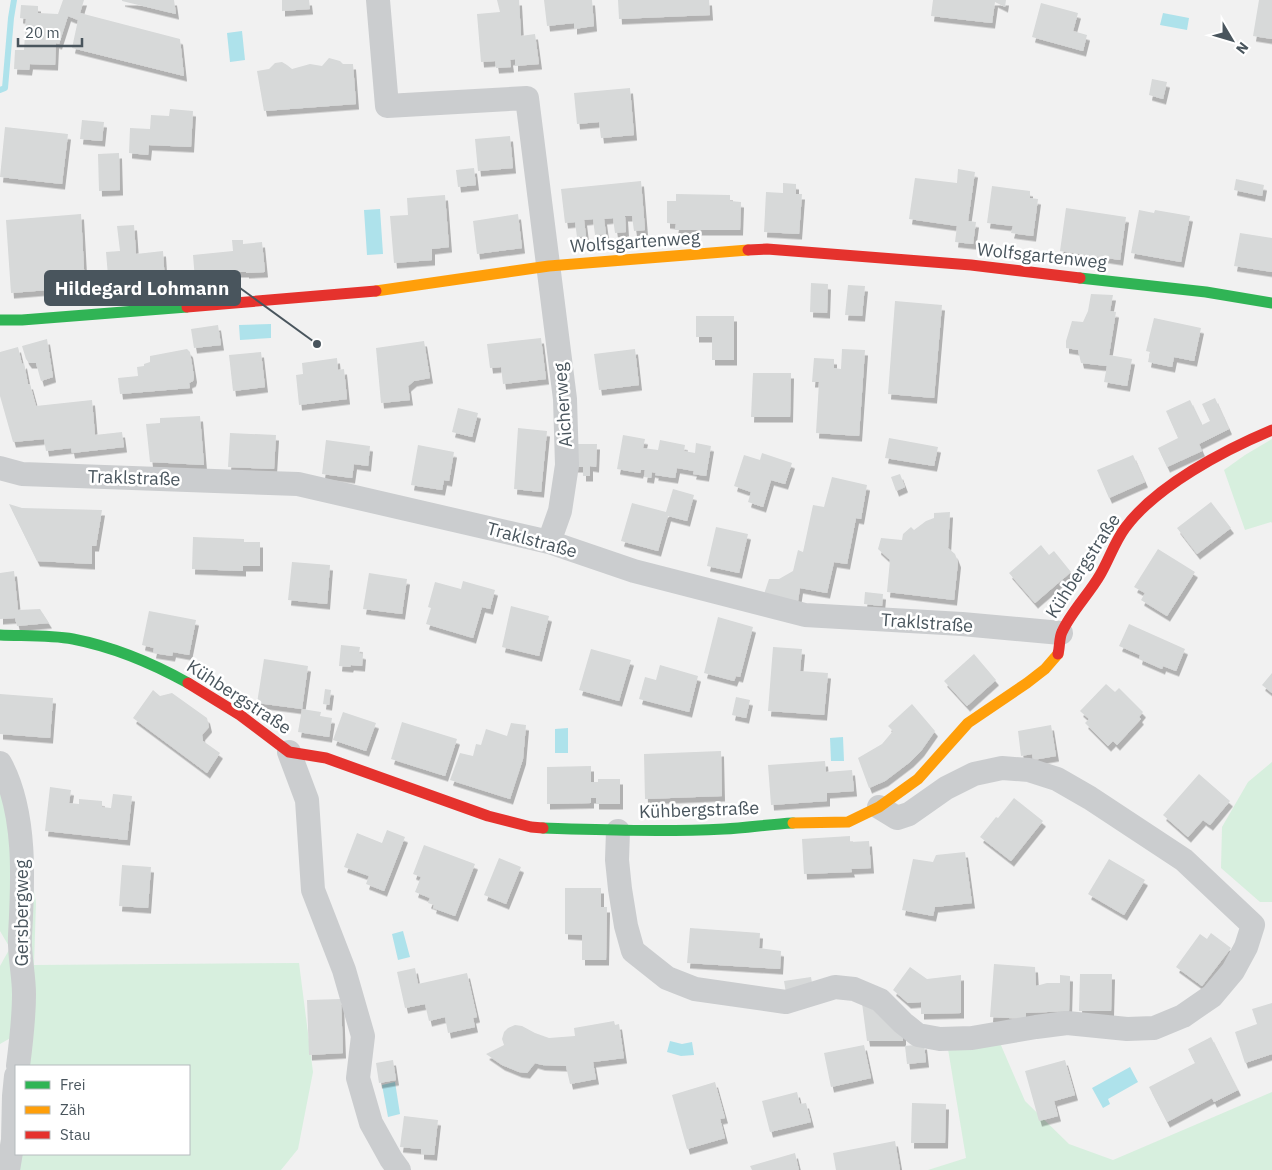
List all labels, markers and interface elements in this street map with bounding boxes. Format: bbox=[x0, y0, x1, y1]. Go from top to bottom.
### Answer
scale bar bbox=[18, 15, 81, 47]
north arrow bbox=[1207, 15, 1257, 65]
text: 20 m bbox=[25, 23, 60, 42]
text: N bbox=[1232, 38, 1252, 58]
street label: Wolfsgartenweg bbox=[569, 225, 701, 258]
street label: Wolfsgartenweg bbox=[976, 237, 1109, 274]
callout: Hildegard Lohmann bbox=[45, 271, 240, 305]
text: Hildegard Lohmann bbox=[55, 276, 229, 300]
street label: Aicherweg bbox=[548, 361, 577, 448]
street label: Traklstraße bbox=[87, 464, 181, 491]
street label: Kühbergstraße bbox=[1040, 509, 1125, 622]
street label: Traklstraße bbox=[484, 516, 580, 563]
street label: Traklstraße bbox=[880, 608, 974, 637]
street label: Kühbergstraße bbox=[183, 654, 296, 739]
street label: Kühbergstraße bbox=[639, 796, 760, 823]
street label: Gersbergweg bbox=[10, 859, 33, 966]
legend bbox=[15, 1065, 190, 1155]
text: Frei bbox=[60, 1075, 86, 1094]
text: Zäh bbox=[60, 1100, 85, 1119]
text: Stau bbox=[60, 1125, 91, 1144]

